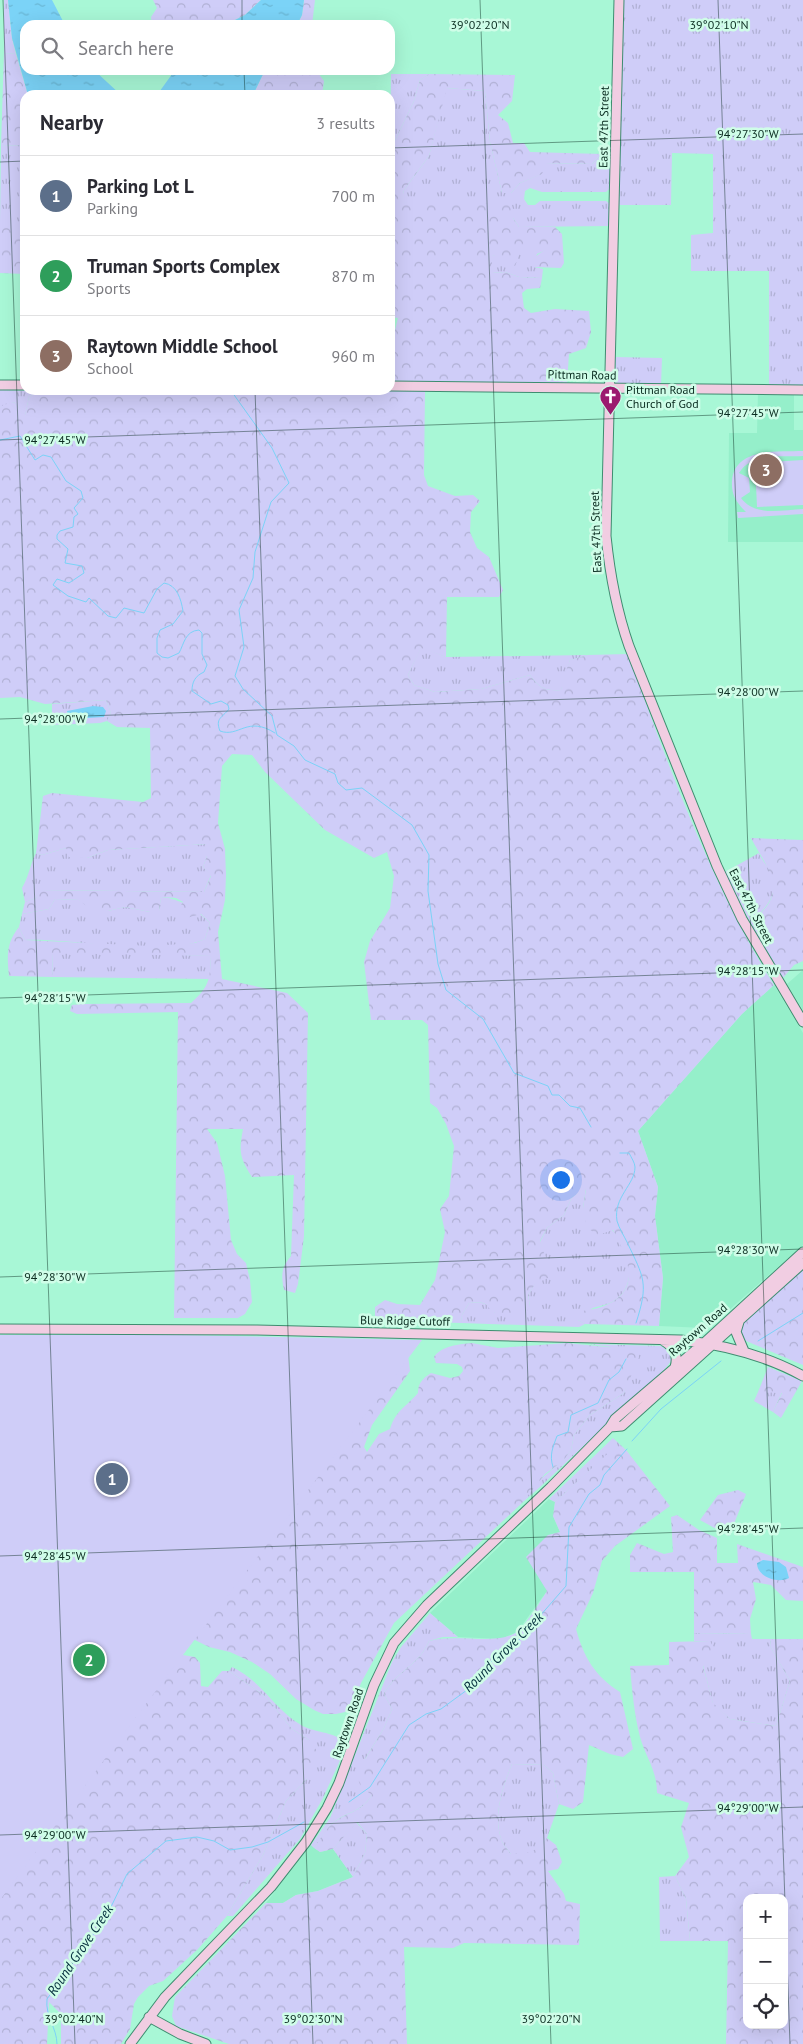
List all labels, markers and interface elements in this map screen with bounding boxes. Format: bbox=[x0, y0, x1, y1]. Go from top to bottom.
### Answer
text: 39°02'20"N bbox=[450, 17, 510, 32]
text: 39°02'10"N bbox=[689, 17, 749, 32]
search box bbox=[20, 20, 395, 75]
icon: search bbox=[38, 34, 66, 62]
text: Search here bbox=[78, 36, 174, 60]
street label: East 47th Street bbox=[595, 86, 612, 168]
text: Nearby bbox=[40, 109, 103, 136]
text: 3 results bbox=[316, 113, 375, 133]
text: 94°27'30"W bbox=[717, 126, 779, 141]
text: Parking Lot L bbox=[87, 174, 194, 198]
text: 1 bbox=[51, 186, 61, 206]
text: 700 m bbox=[332, 186, 375, 206]
text: Parking bbox=[87, 198, 138, 218]
text: Truman Sports Complex bbox=[87, 254, 280, 278]
text: 2 bbox=[51, 266, 61, 286]
text: 870 m bbox=[332, 266, 375, 286]
text: Sports bbox=[87, 278, 131, 298]
text: Raytown Middle School bbox=[87, 334, 278, 358]
text: 3 bbox=[51, 346, 61, 366]
text: 960 m bbox=[332, 346, 375, 366]
text: School bbox=[87, 358, 133, 378]
street label: Pittman Road bbox=[547, 366, 617, 383]
place label: Pittman Road Church of God bbox=[626, 382, 699, 411]
church icon: Pittman Road Church of God bbox=[598, 385, 622, 416]
text: 94°27'45"W bbox=[717, 405, 779, 420]
text: 94°27'45"W bbox=[24, 432, 86, 447]
pin: 3 bbox=[750, 451, 782, 489]
street label: East 47th Street bbox=[587, 491, 604, 573]
text: 94°28'00"W bbox=[717, 684, 779, 699]
text: 94°28'00"W bbox=[24, 711, 86, 726]
street label: East 47th Street bbox=[726, 866, 777, 946]
text: 94°28'15"W bbox=[717, 963, 779, 978]
text: 94°28'15"W bbox=[24, 990, 86, 1005]
your location bbox=[548, 1167, 574, 1193]
text: 94°28'30"W bbox=[717, 1242, 779, 1257]
text: 94°28'30"W bbox=[24, 1269, 86, 1284]
street label: Raytown Road bbox=[665, 1300, 730, 1359]
street label: Blue Ridge Cutoff bbox=[360, 1312, 451, 1329]
pin: 1 bbox=[96, 1460, 128, 1498]
text: 94°28'45"W bbox=[717, 1521, 779, 1536]
text: 94°28'45"W bbox=[24, 1548, 86, 1563]
water label: Round Grove Creek bbox=[459, 1608, 547, 1696]
pin: 2 bbox=[73, 1641, 105, 1679]
street label: Raytown Road bbox=[329, 1686, 366, 1760]
text: 94°29'00"W bbox=[717, 1800, 779, 1815]
text: 94°29'00"W bbox=[24, 1827, 86, 1842]
map controls bbox=[743, 1894, 788, 2029]
button: + bbox=[743, 1894, 788, 1939]
water label: Round Grove Creek bbox=[43, 1900, 118, 1999]
button: − bbox=[743, 1939, 788, 1984]
button: locate bbox=[743, 1984, 788, 2029]
text: 39°02'40"N bbox=[44, 2011, 104, 2026]
text: 39°02'30"N bbox=[283, 2011, 343, 2026]
text: 39°02'20"N bbox=[521, 2011, 581, 2026]

